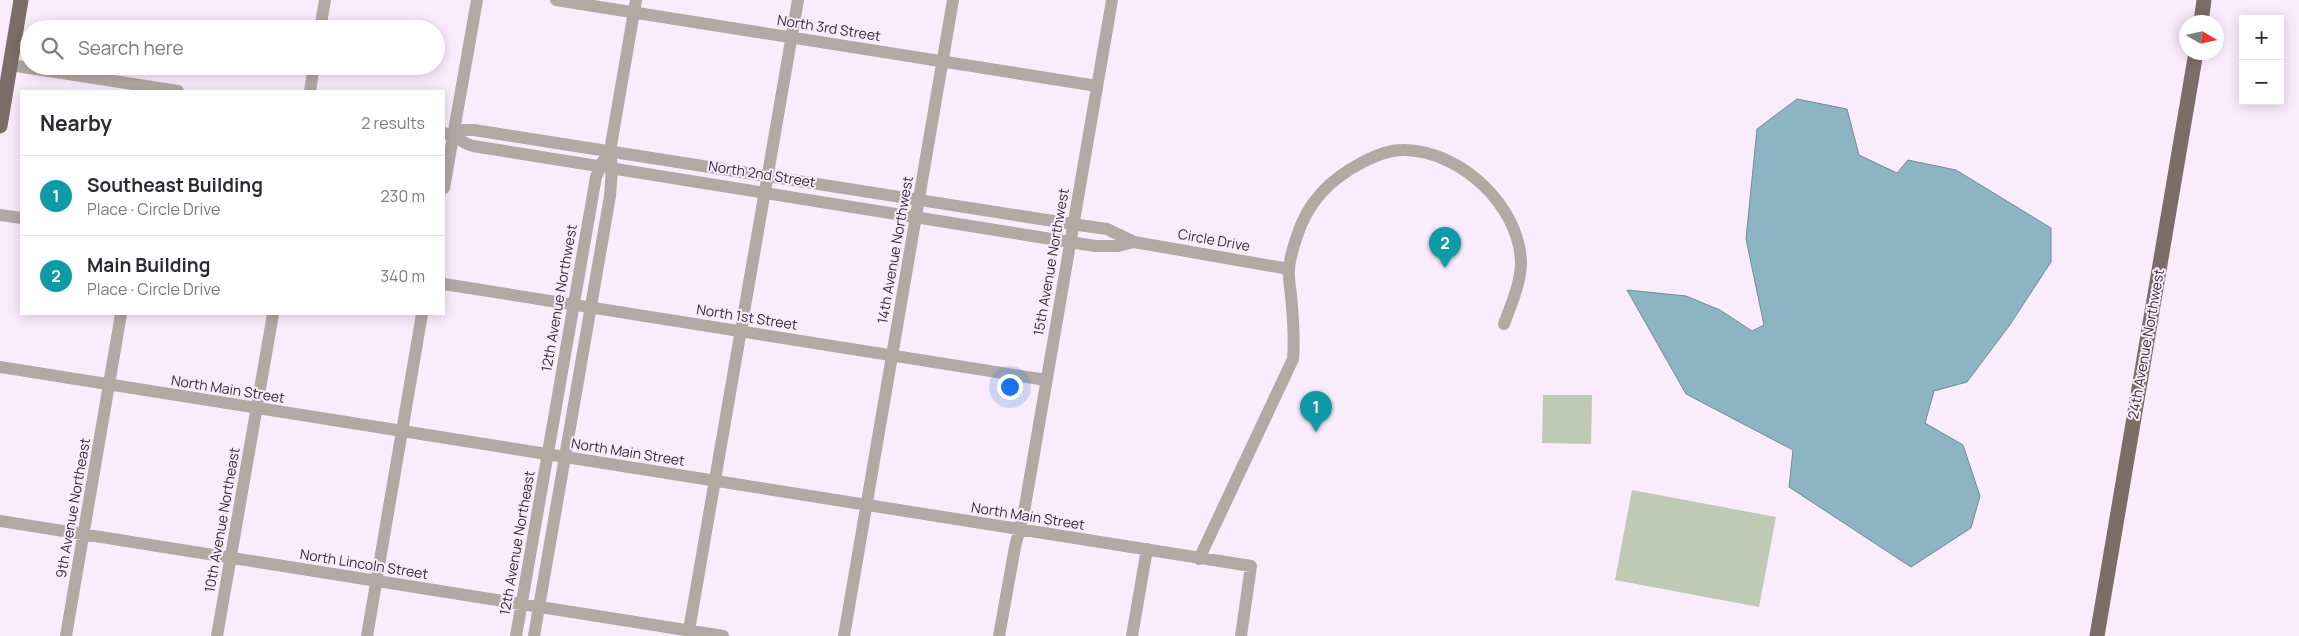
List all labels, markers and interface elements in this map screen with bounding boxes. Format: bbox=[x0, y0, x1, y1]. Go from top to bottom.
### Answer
street label: North 3rd Street bbox=[776, 10, 883, 45]
north arrow bbox=[2179, 15, 2224, 60]
map controls bbox=[2239, 15, 2284, 105]
button: + bbox=[2239, 15, 2284, 60]
search box bbox=[20, 20, 445, 75]
icon: search bbox=[38, 34, 66, 62]
text: Search here bbox=[78, 35, 184, 61]
button: − bbox=[2239, 60, 2284, 105]
text: Nearby bbox=[40, 109, 112, 137]
text: 2 results bbox=[361, 112, 425, 134]
street label: North 2nd Street bbox=[707, 156, 817, 191]
text: Southeast Building bbox=[87, 172, 263, 198]
street label: 14th Avenue Northwest bbox=[872, 174, 917, 325]
text: 1 bbox=[52, 185, 60, 207]
text: 230 m bbox=[381, 185, 425, 207]
street label: 15th Avenue Northwest bbox=[1028, 186, 1073, 337]
text: Place · Circle Drive bbox=[87, 198, 220, 220]
street label: 12th Avenue Northwest bbox=[536, 222, 581, 373]
street label: Circle Drive bbox=[1177, 224, 1252, 255]
pin: 2 bbox=[1429, 227, 1461, 268]
text: Main Building bbox=[87, 252, 210, 278]
text: 2 bbox=[51, 265, 61, 287]
text: 340 m bbox=[380, 265, 425, 287]
street label: 24th Avenue Northwest bbox=[2123, 267, 2168, 420]
text: Place · Circle Drive bbox=[87, 278, 220, 300]
street label: North 1st Street bbox=[695, 299, 799, 334]
street label: North Main Street bbox=[170, 370, 287, 407]
your location bbox=[997, 374, 1023, 400]
pin: 1 bbox=[1300, 391, 1332, 432]
street label: North Main Street bbox=[570, 433, 687, 470]
street label: 9th Avenue Northeast bbox=[51, 436, 94, 579]
street label: 10th Avenue Northeast bbox=[199, 445, 244, 594]
street label: 12th Avenue Northeast bbox=[494, 469, 539, 617]
street label: North Main Street bbox=[970, 497, 1087, 534]
street label: North Lincoln Street bbox=[299, 544, 430, 583]

